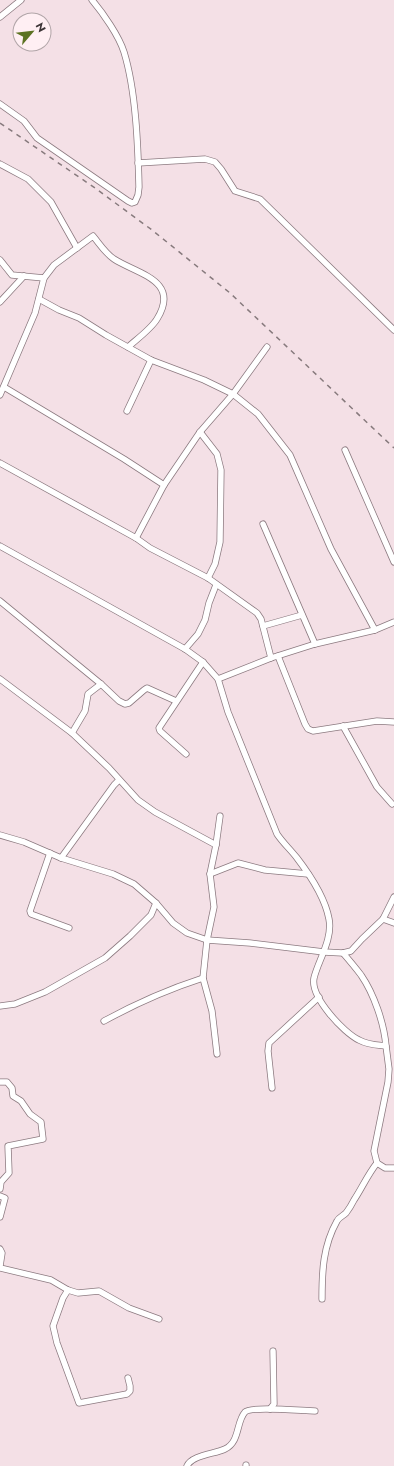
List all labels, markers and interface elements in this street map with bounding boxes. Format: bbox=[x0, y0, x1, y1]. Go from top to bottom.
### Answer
north arrow bbox=[12, 12, 52, 52]
text: N bbox=[32, 20, 50, 35]

